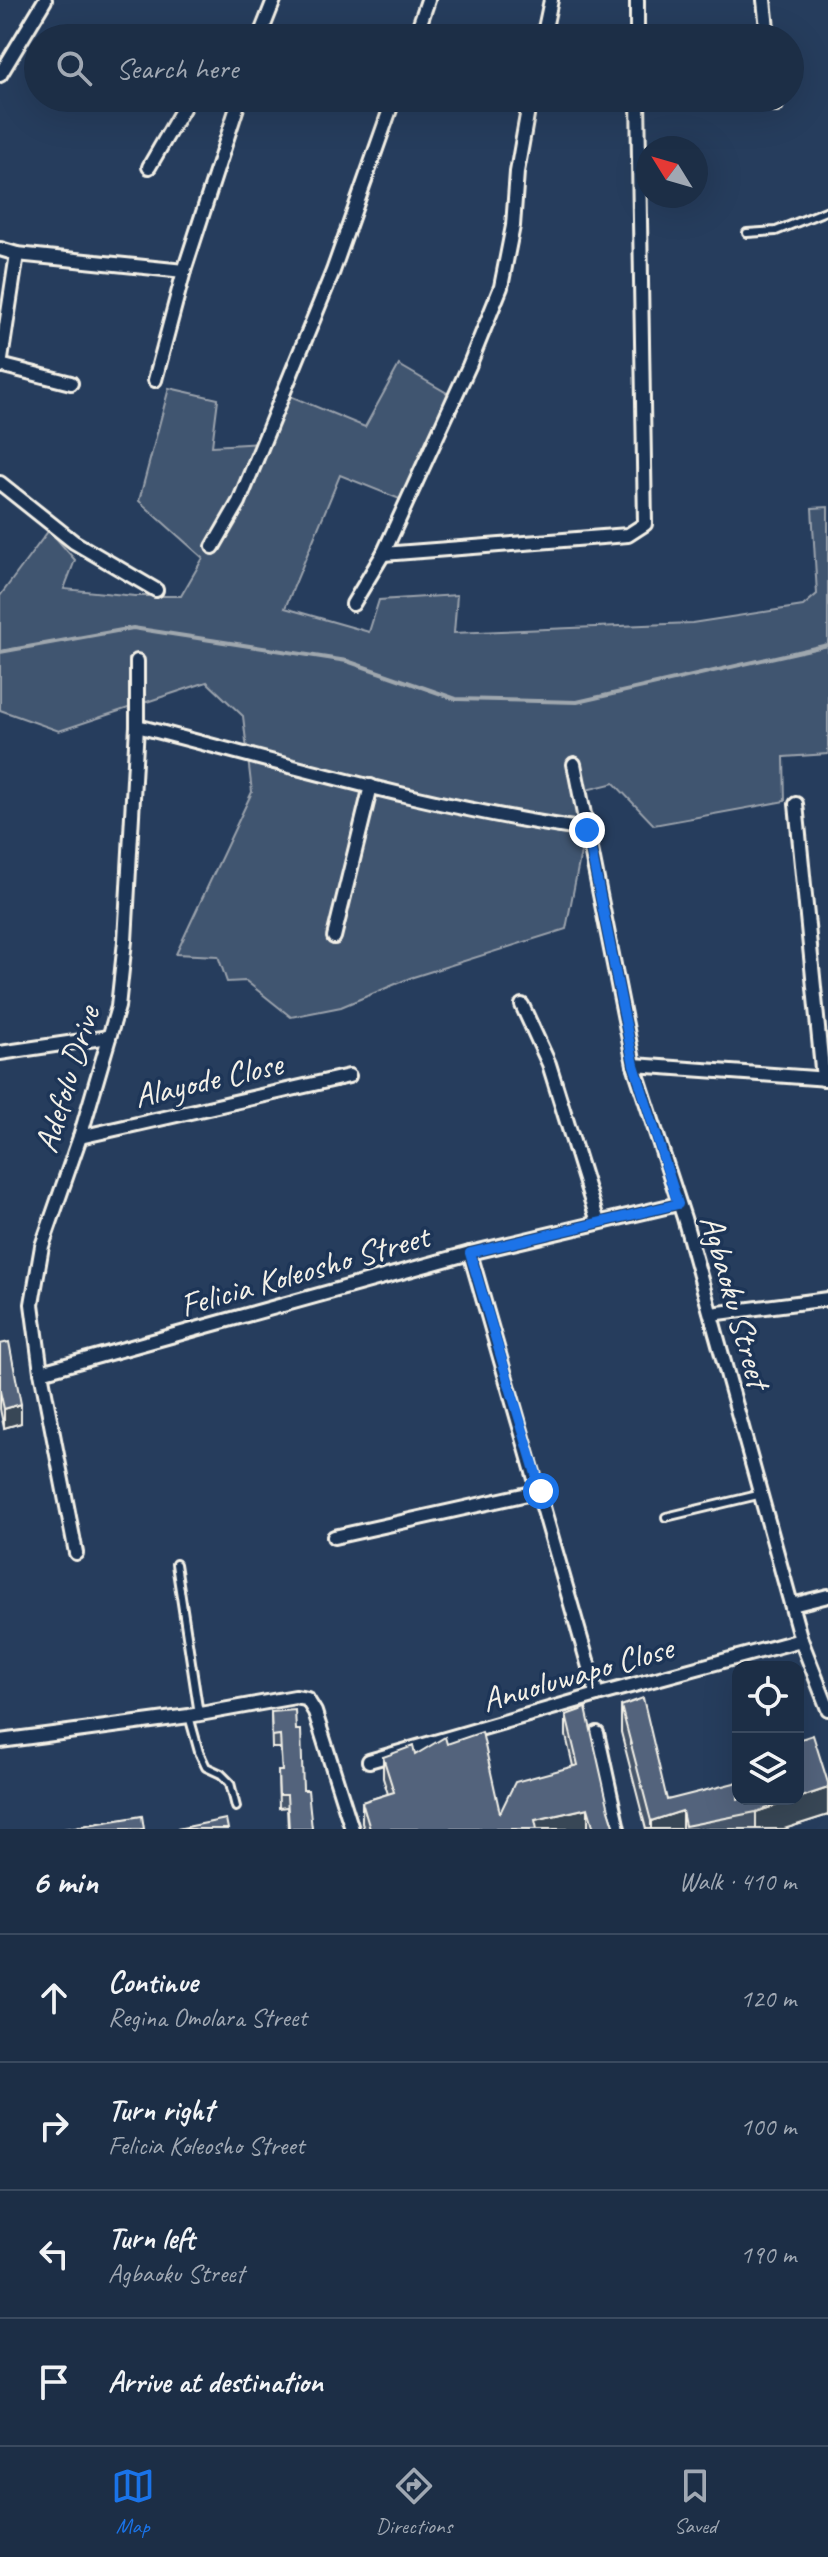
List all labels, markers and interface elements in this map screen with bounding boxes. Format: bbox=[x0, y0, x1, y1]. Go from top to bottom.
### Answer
search box bbox=[24, 24, 804, 112]
icon: search bbox=[52, 46, 96, 90]
text: Search here bbox=[116, 49, 238, 87]
north arrow bbox=[636, 136, 708, 208]
route end bbox=[569, 812, 605, 848]
street label: Adefolu Drive bbox=[24, 999, 110, 1158]
street label: Alayode Close bbox=[130, 1041, 288, 1117]
street label: Agbaoku Street bbox=[690, 1210, 782, 1397]
street label: Felicia Koleosho Street bbox=[175, 1213, 437, 1327]
route start bbox=[523, 1473, 559, 1509]
street label: Anuoluwapo Close bbox=[477, 1625, 680, 1721]
map controls bbox=[732, 1661, 804, 1805]
button: locate bbox=[732, 1661, 804, 1733]
button: layers bbox=[732, 1733, 804, 1805]
text: 6 min bbox=[32, 1860, 98, 1903]
text: Walk · 410 m bbox=[679, 1865, 796, 1898]
text: Continue bbox=[108, 1963, 198, 2001]
icon: ahead bbox=[32, 1976, 76, 2020]
text: 120 m bbox=[740, 1982, 796, 2015]
text: Regina Omolara Street bbox=[108, 2001, 307, 2034]
text: Turn right bbox=[108, 2091, 213, 2129]
icon: right bbox=[32, 2104, 76, 2148]
text: 100 m bbox=[740, 2110, 796, 2143]
text: Felicia Koleosho Street bbox=[108, 2129, 304, 2162]
text: Turn left bbox=[108, 2219, 195, 2257]
icon: left bbox=[32, 2232, 76, 2276]
text: 190 m bbox=[740, 2238, 796, 2271]
text: Agbaoku Street bbox=[108, 2257, 244, 2290]
icon: arrive bbox=[32, 2360, 76, 2404]
text: Arrive at destination bbox=[108, 2363, 323, 2401]
tab: Map bbox=[111, 2464, 155, 2540]
tab: Directions bbox=[376, 2464, 452, 2540]
tab: Saved bbox=[673, 2464, 717, 2540]

